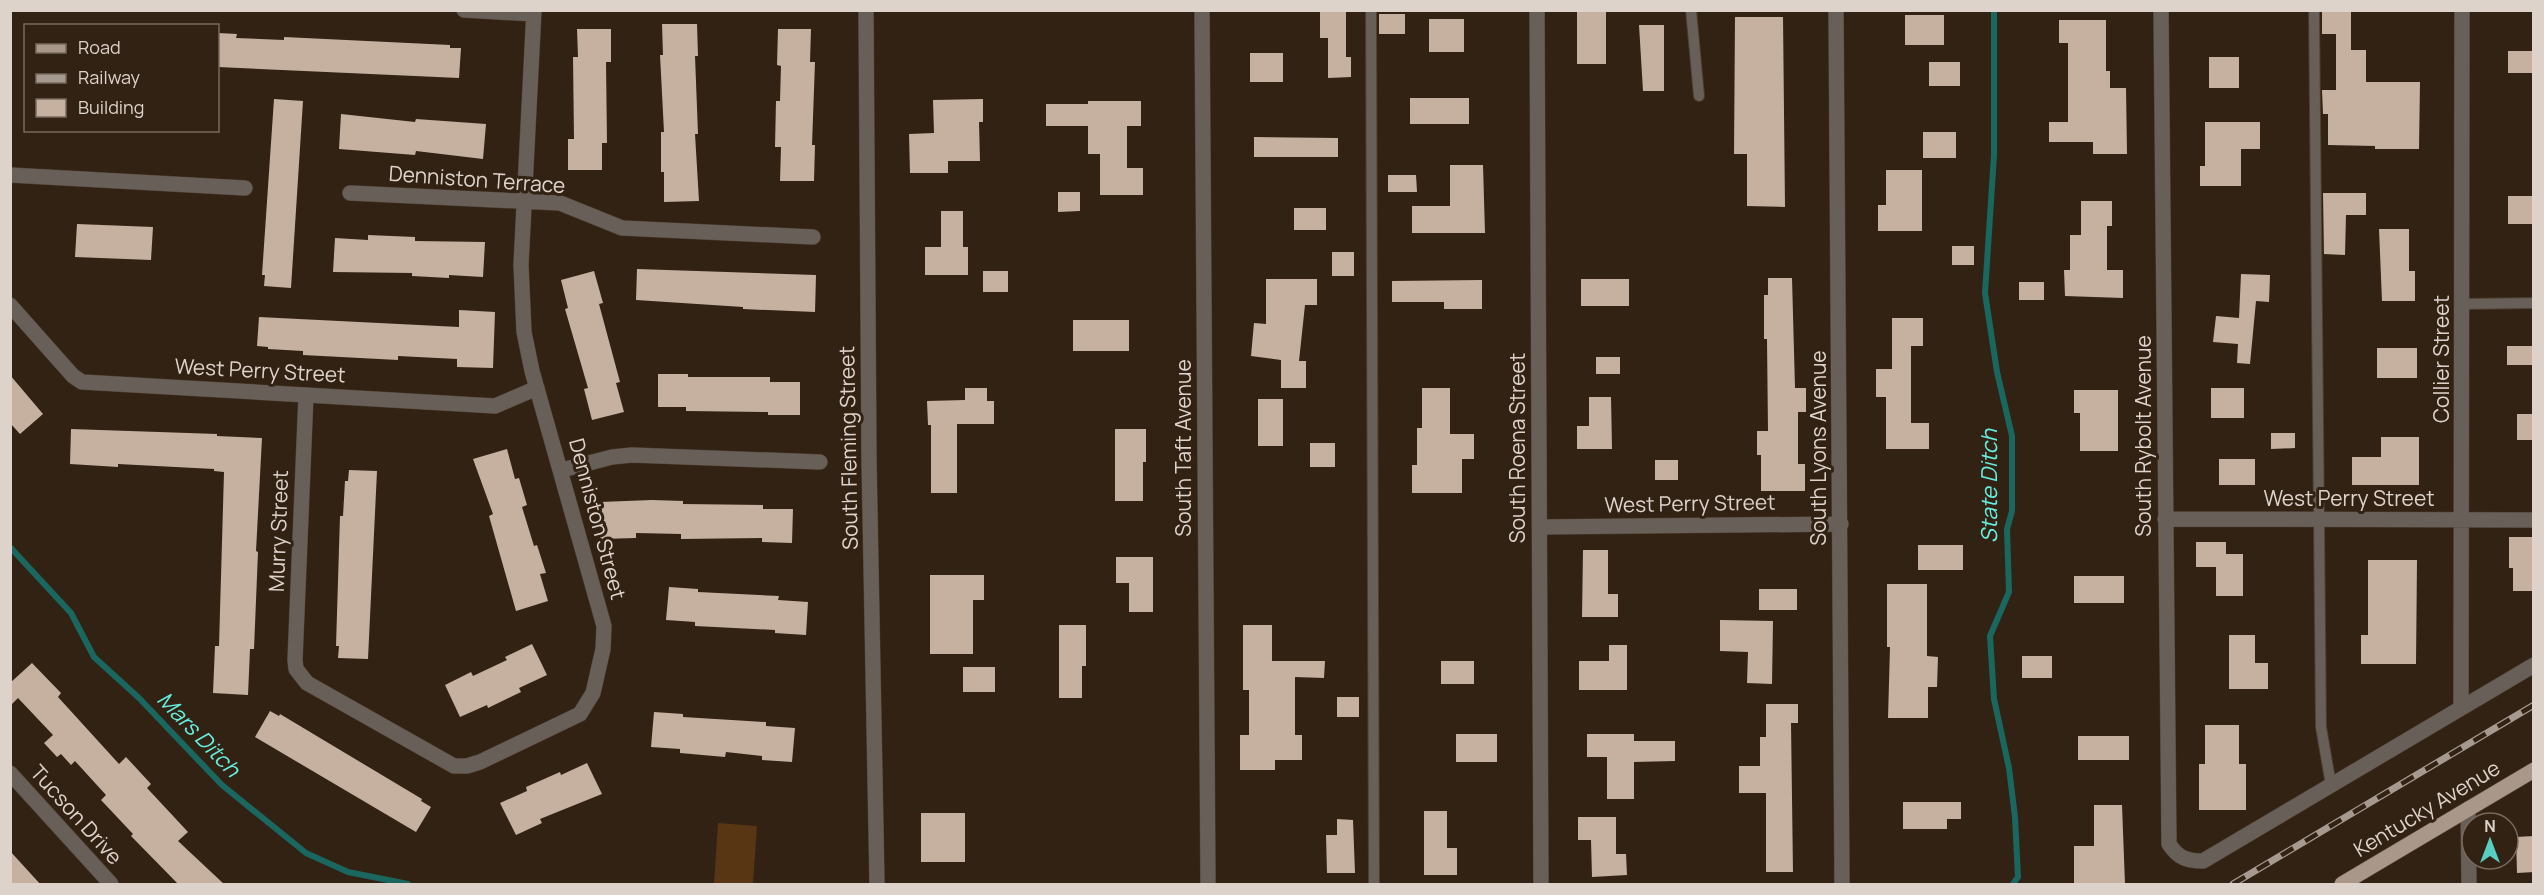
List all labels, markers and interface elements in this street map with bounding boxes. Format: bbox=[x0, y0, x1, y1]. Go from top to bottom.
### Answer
legend bbox=[24, 24, 219, 132]
text: Road bbox=[78, 35, 121, 59]
text: Railway bbox=[78, 65, 140, 89]
text: Building bbox=[78, 95, 144, 119]
street label: Denniston Terrace bbox=[388, 159, 566, 199]
street label: Collier Street bbox=[2427, 295, 2455, 423]
street label: South Rybolt Avenue bbox=[2129, 335, 2157, 537]
street label: South Fleming Street bbox=[832, 346, 864, 550]
street label: South Lyons Avenue bbox=[1804, 350, 1832, 546]
street label: West Perry Street bbox=[174, 352, 346, 388]
street label: South Roena Street bbox=[1503, 353, 1531, 543]
street label: South Taft Avenue bbox=[1169, 359, 1197, 537]
water label: State Ditch bbox=[1974, 428, 2004, 543]
street label: Denniston Street bbox=[563, 435, 633, 602]
street label: Murry Street bbox=[262, 469, 294, 592]
street label: West Perry Street bbox=[2263, 484, 2435, 512]
street label: West Perry Street bbox=[1604, 488, 1776, 518]
water label: Mars Ditch bbox=[151, 685, 248, 784]
street label: Kentucky Avenue bbox=[2348, 753, 2505, 863]
street label: Tucson Drive bbox=[25, 759, 129, 870]
north arrow bbox=[2460, 811, 2520, 871]
text: N bbox=[2484, 815, 2496, 837]

